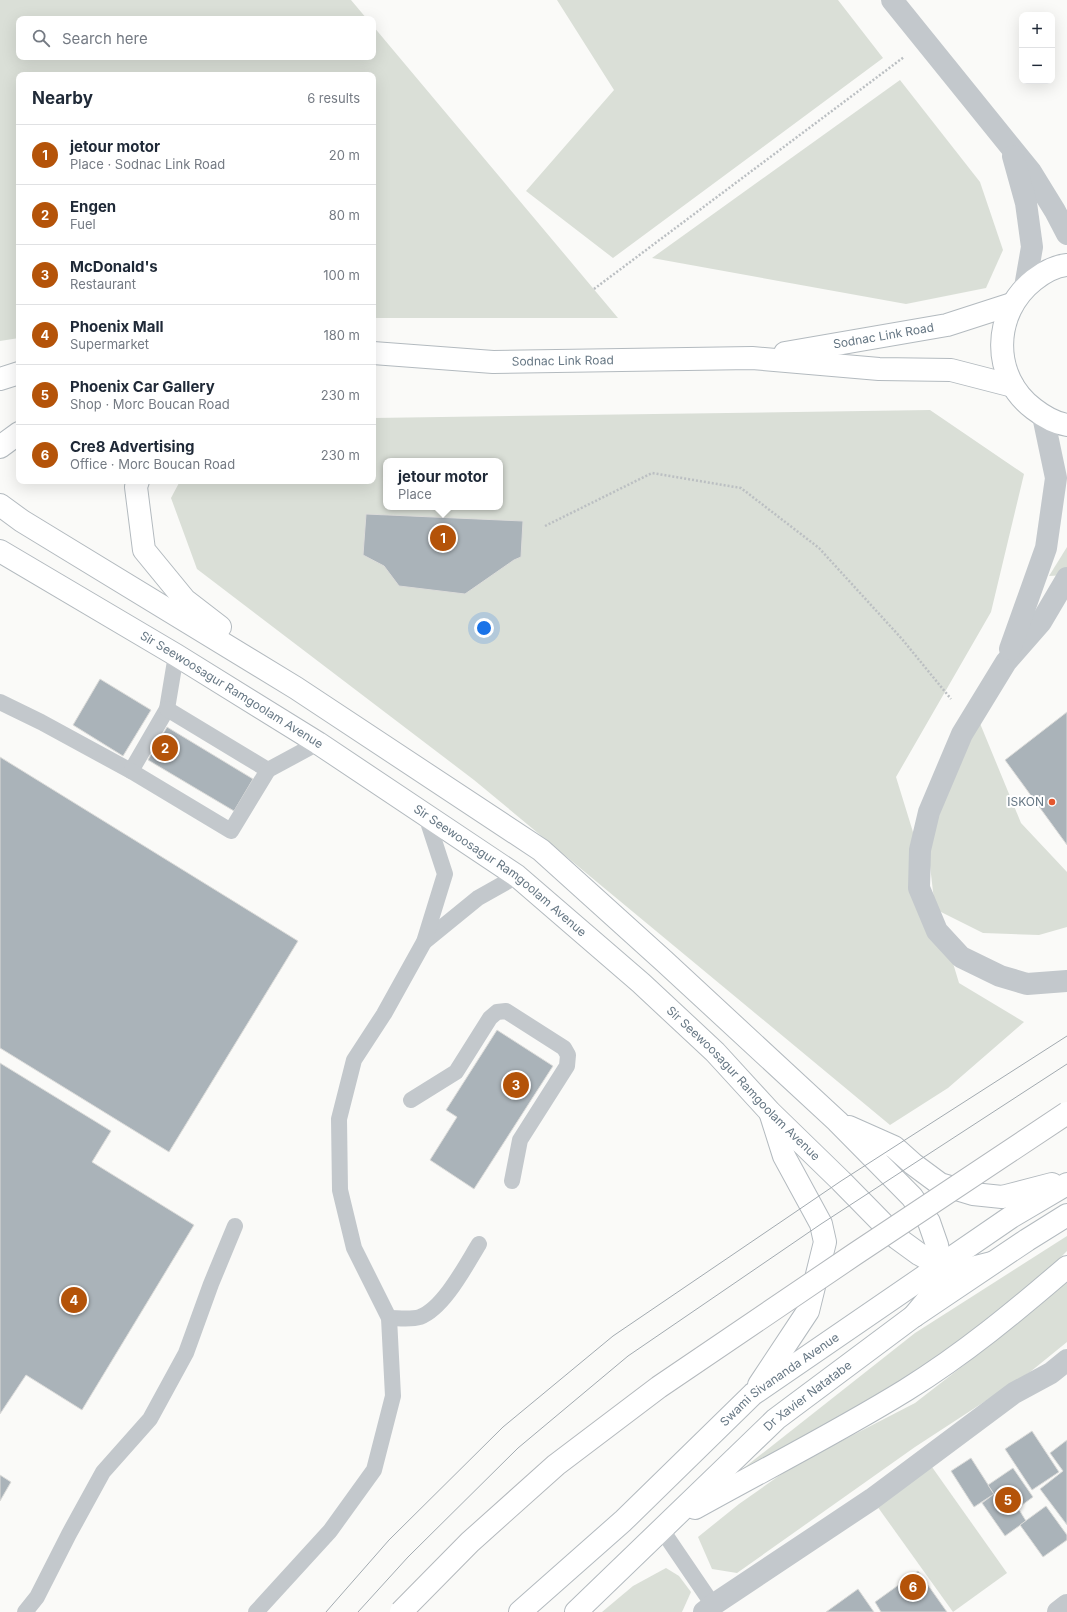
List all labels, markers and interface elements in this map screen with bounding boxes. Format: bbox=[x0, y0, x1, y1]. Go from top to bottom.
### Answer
map controls bbox=[1019, 12, 1055, 84]
button: + bbox=[1019, 12, 1055, 48]
search box bbox=[16, 16, 376, 60]
icon: search bbox=[30, 27, 52, 49]
text: Search here bbox=[62, 29, 148, 48]
button: − bbox=[1019, 48, 1055, 84]
text: Nearby bbox=[32, 88, 93, 108]
text: 6 results bbox=[307, 90, 360, 106]
text: jetour motor bbox=[70, 137, 160, 156]
text: 1 bbox=[42, 147, 48, 163]
text: 20 m bbox=[329, 147, 360, 163]
text: Place · Sodnac Link Road bbox=[70, 156, 225, 172]
text: Engen bbox=[70, 197, 116, 216]
text: 2 bbox=[41, 207, 49, 223]
text: 80 m bbox=[329, 207, 360, 223]
text: Fuel bbox=[70, 216, 96, 232]
text: McDonald's bbox=[70, 257, 158, 276]
text: 3 bbox=[41, 267, 49, 283]
text: 100 m bbox=[323, 267, 360, 283]
text: Restaurant bbox=[70, 276, 136, 292]
text: Phoenix Mall bbox=[70, 317, 164, 336]
street label: Sodnac Link Road bbox=[832, 319, 935, 352]
text: 4 bbox=[41, 327, 49, 343]
text: 180 m bbox=[323, 327, 360, 343]
text: Supermarket bbox=[70, 336, 149, 352]
street label: Sodnac Link Road bbox=[511, 352, 614, 369]
text: Phoenix Car Gallery bbox=[70, 377, 215, 396]
text: 5 bbox=[41, 387, 49, 403]
text: 230 m bbox=[321, 387, 360, 403]
text: Shop · Morc Boucan Road bbox=[70, 396, 230, 412]
text: Cre8 Advertising bbox=[70, 437, 194, 456]
text: 6 bbox=[41, 447, 49, 463]
text: 230 m bbox=[321, 447, 360, 463]
text: Office · Morc Boucan Road bbox=[70, 456, 235, 472]
popup bbox=[383, 458, 503, 510]
text: jetour motor bbox=[398, 467, 488, 486]
text: Place bbox=[398, 486, 432, 502]
pin: 1 bbox=[430, 523, 456, 553]
your location bbox=[474, 618, 494, 638]
street label: Sir Seewoosagur Ramgoolam Avenue bbox=[138, 628, 326, 751]
pin: 2 bbox=[152, 733, 178, 763]
place label: ISKON bbox=[1007, 794, 1044, 809]
marker: ISKON bbox=[1047, 797, 1057, 807]
street label: Sir Seewoosagur Ramgoolam Avenue bbox=[411, 801, 590, 940]
street label: Sir Seewoosagur Ramgoolam Avenue bbox=[664, 1003, 823, 1164]
pin: 3 bbox=[503, 1070, 529, 1100]
pin: 4 bbox=[61, 1285, 87, 1315]
street label: Swami Sivananda Avenue bbox=[717, 1329, 842, 1429]
street label: Dr Xavier Natatabe bbox=[760, 1357, 854, 1434]
pin: 5 bbox=[995, 1485, 1021, 1515]
pin: 6 bbox=[900, 1572, 926, 1602]

